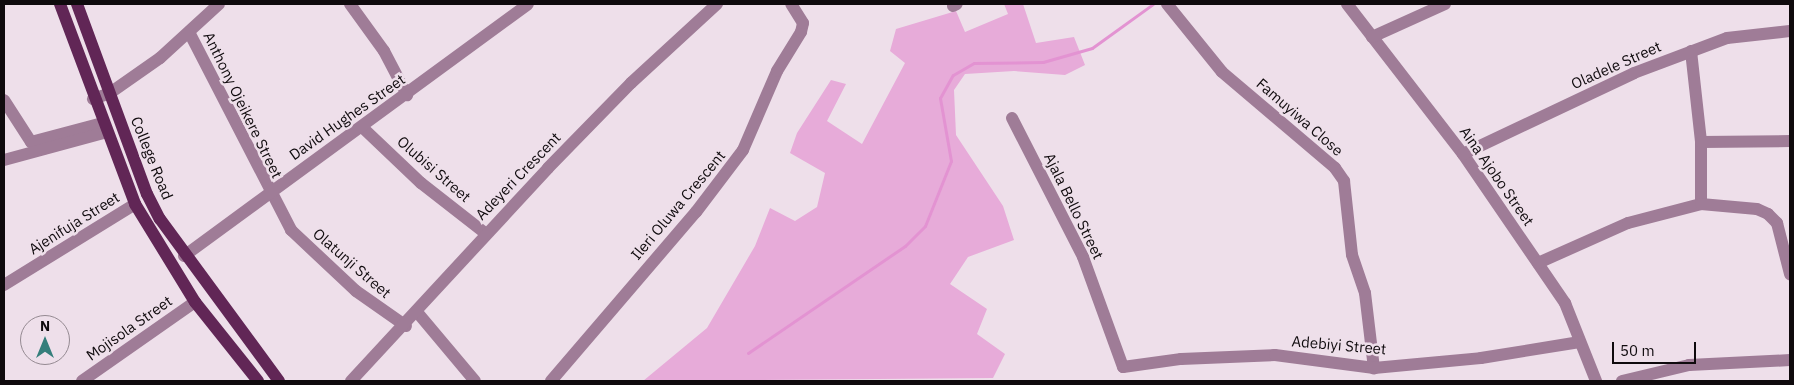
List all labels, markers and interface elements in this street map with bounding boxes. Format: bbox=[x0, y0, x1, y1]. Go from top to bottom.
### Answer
street label: Anthony Ojeikere Street bbox=[200, 29, 286, 181]
street label: Oladele Street bbox=[1568, 37, 1664, 93]
street label: David Hughes Street bbox=[286, 70, 408, 164]
street label: Famuyiwa Close bbox=[1253, 74, 1347, 160]
street label: College Road bbox=[127, 114, 177, 202]
street label: Aina Ajobo Street bbox=[1456, 123, 1538, 229]
street label: Adeyeri Crescent bbox=[472, 129, 564, 223]
street label: Olubisi Street bbox=[394, 132, 474, 206]
street label: Ileri Oluwa Crescent bbox=[627, 147, 729, 263]
street label: Ajala Bello Street bbox=[1040, 150, 1108, 262]
street label: Ajenifuja Street bbox=[25, 188, 123, 258]
street label: Olatunji Street bbox=[309, 224, 395, 302]
street label: Mojisola Street bbox=[83, 292, 175, 364]
north arrow bbox=[20, 315, 70, 365]
text: N bbox=[40, 317, 50, 335]
street label: Adebiyi Street bbox=[1291, 332, 1387, 358]
scale bar bbox=[1614, 332, 1698, 364]
text: 50 m bbox=[1620, 341, 1655, 360]

